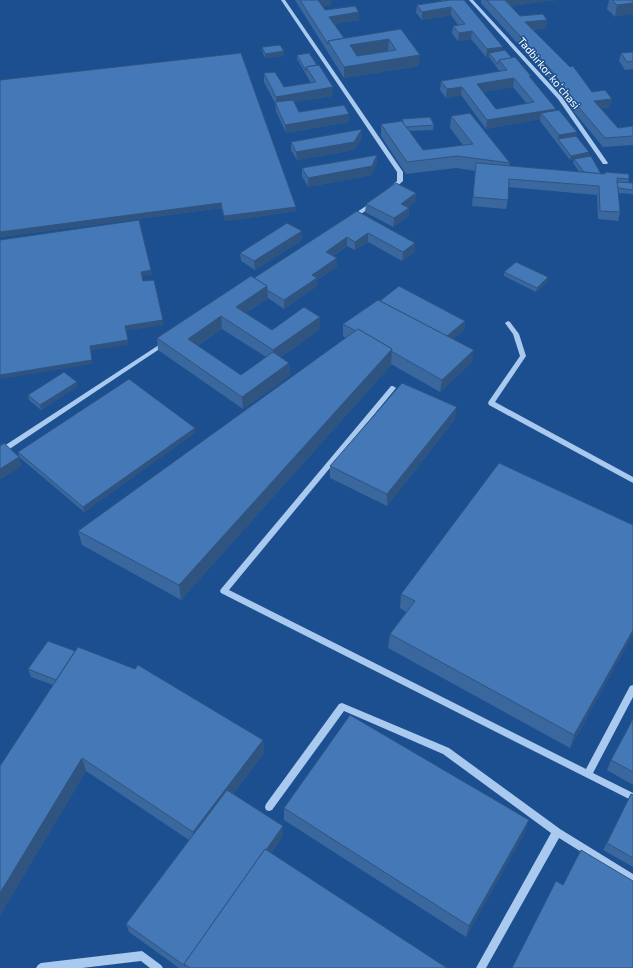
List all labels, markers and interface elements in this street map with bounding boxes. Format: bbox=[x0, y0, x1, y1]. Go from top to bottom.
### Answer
street label: Tadbirkor koʻchasi bbox=[516, 34, 583, 111]

